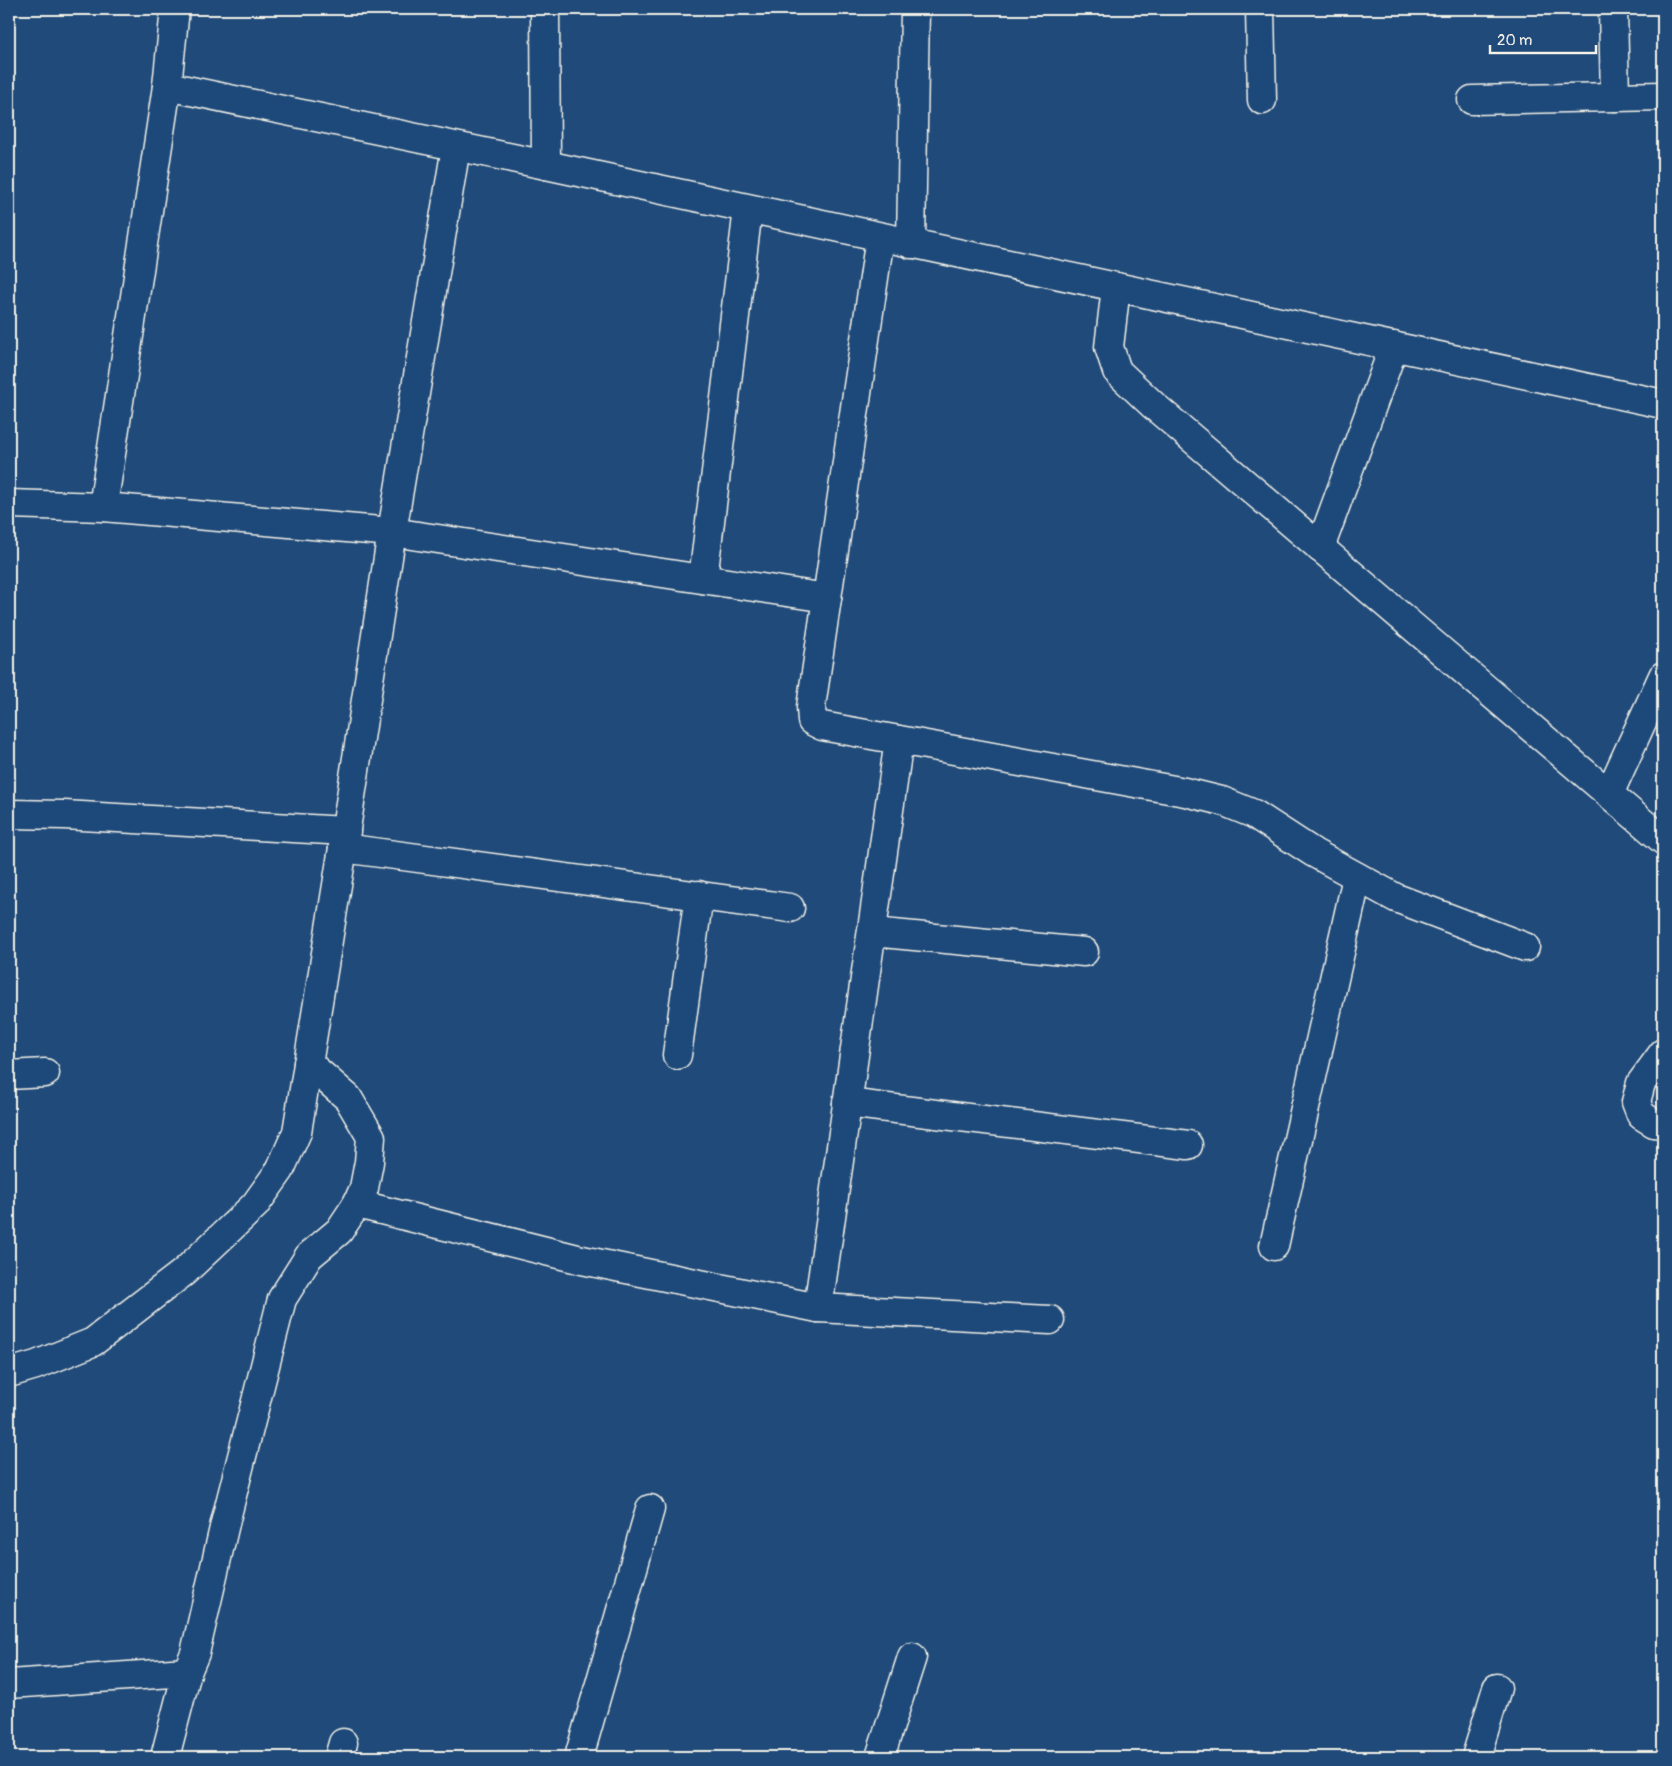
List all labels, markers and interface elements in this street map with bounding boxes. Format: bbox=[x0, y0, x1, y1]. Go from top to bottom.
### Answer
scale bar bbox=[1490, 22, 1596, 54]
text: 20 m bbox=[1497, 31, 1532, 50]

